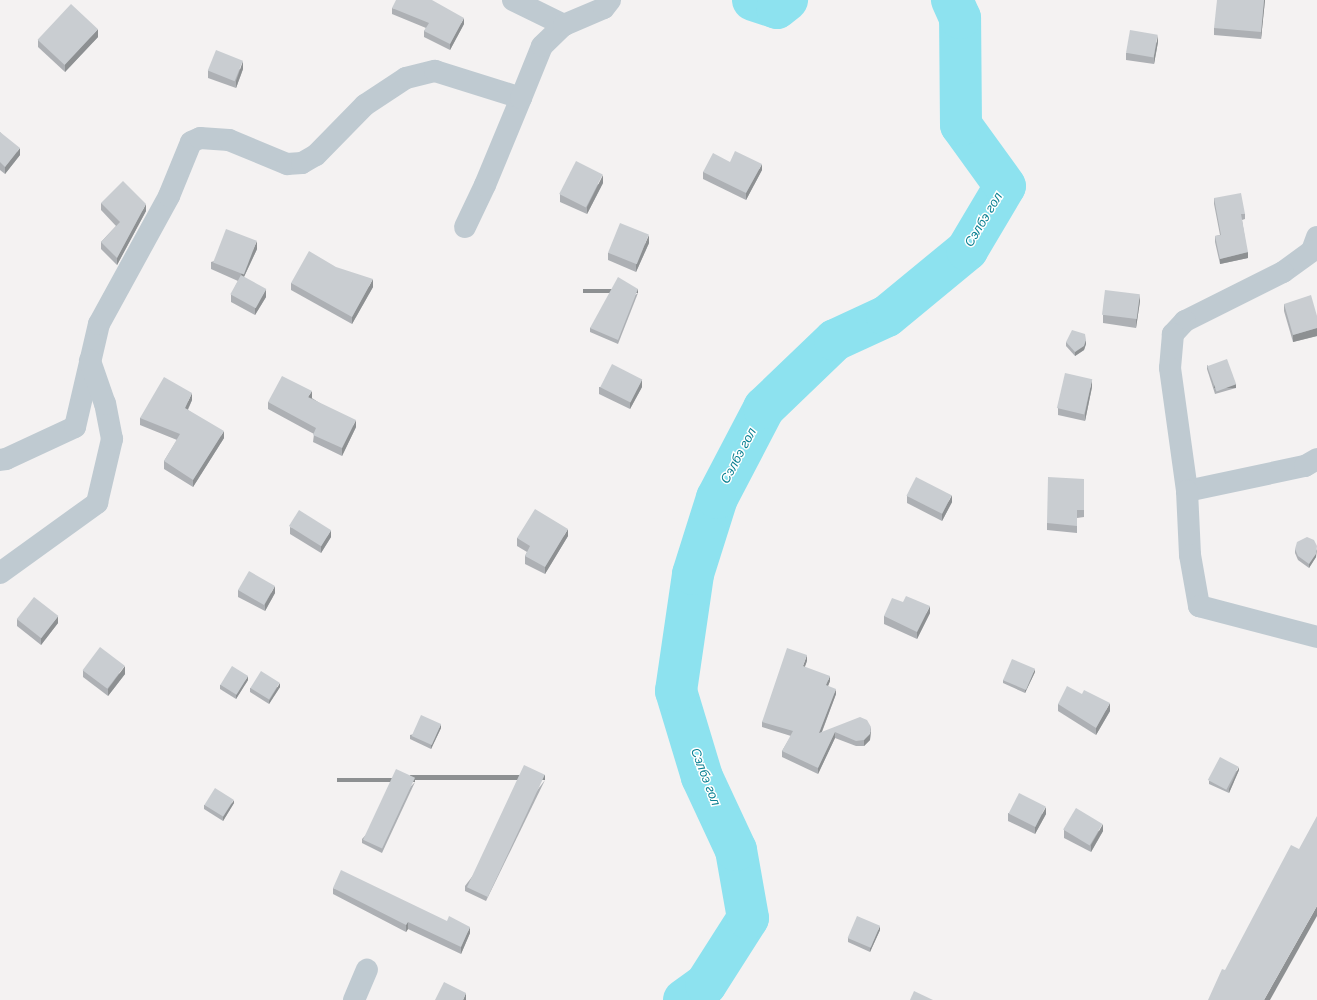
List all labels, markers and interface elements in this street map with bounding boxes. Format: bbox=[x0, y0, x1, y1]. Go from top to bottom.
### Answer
water label: Сэлбэ гол bbox=[962, 190, 1006, 250]
water label: Сэлбэ гол bbox=[718, 426, 760, 486]
water label: Сэлбэ гол bbox=[687, 746, 723, 808]

